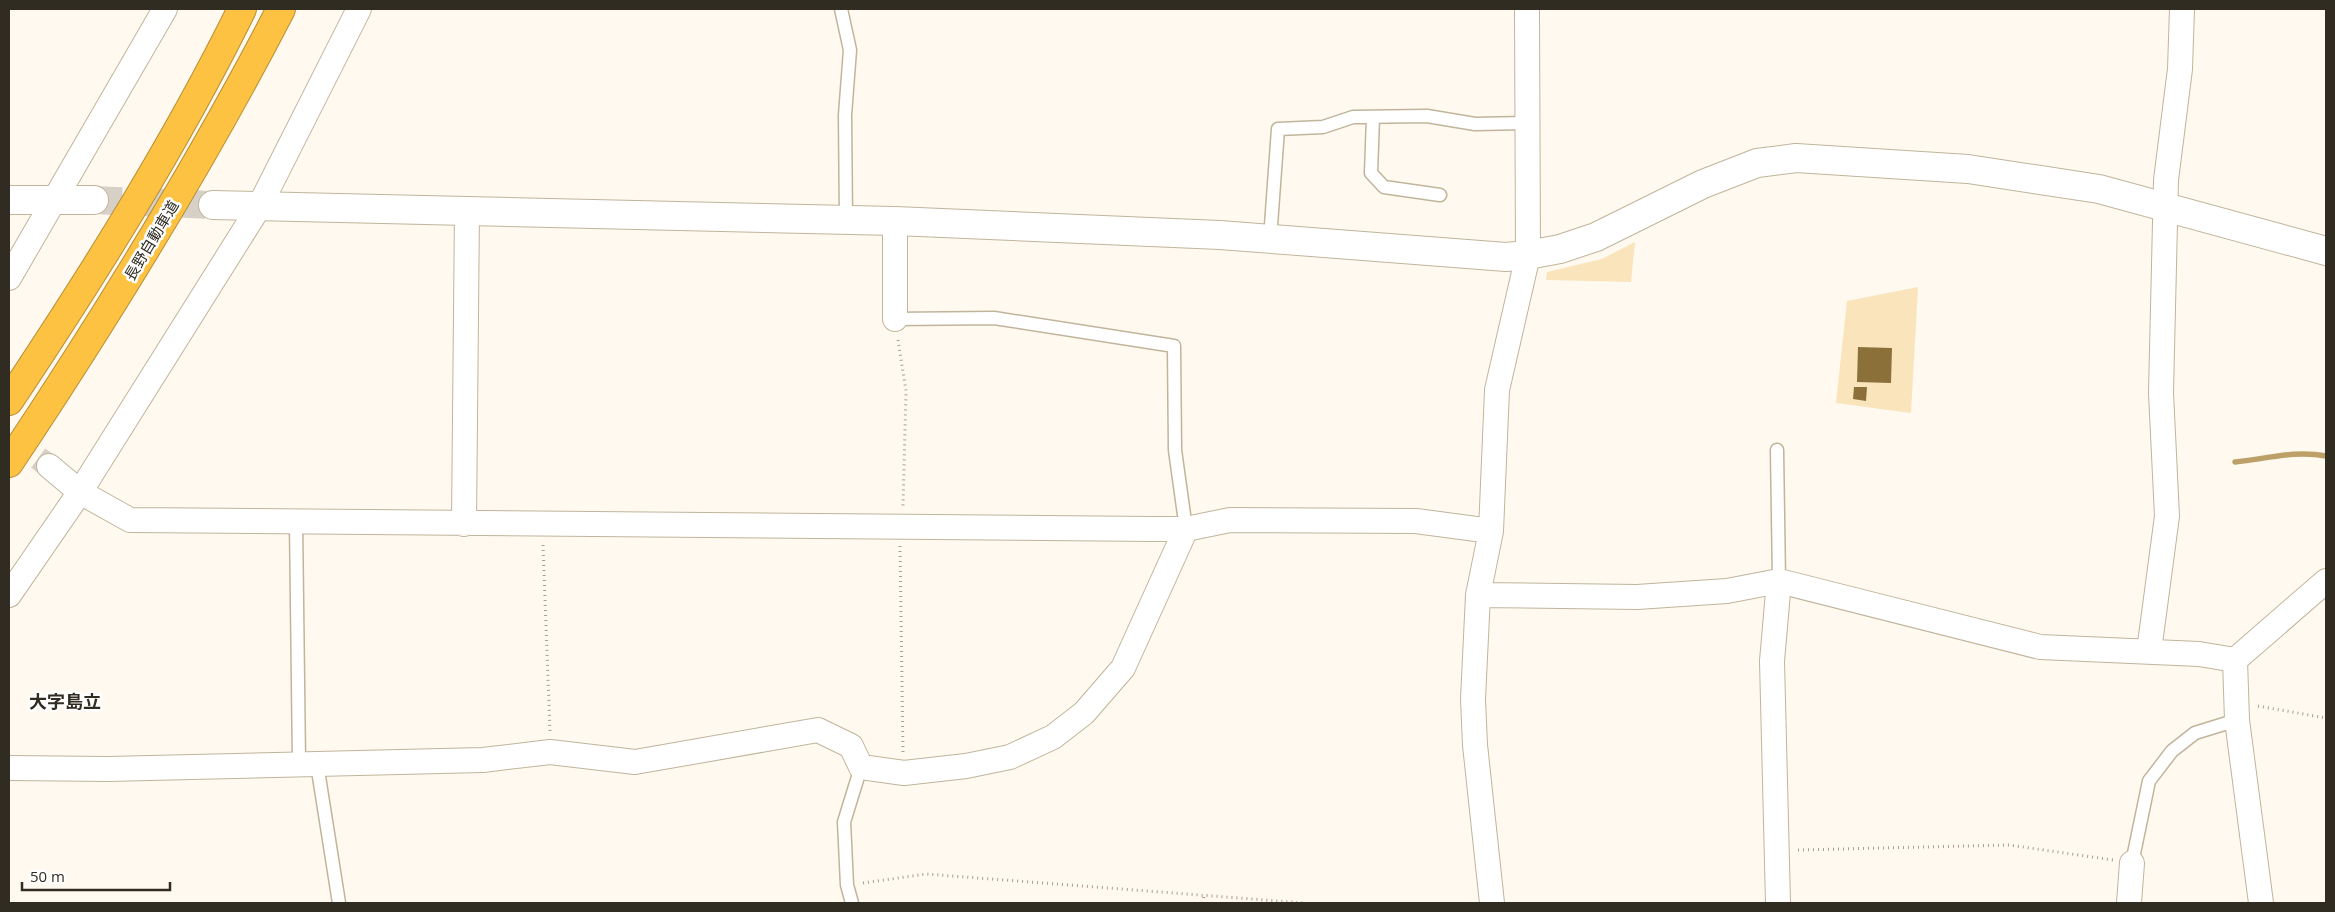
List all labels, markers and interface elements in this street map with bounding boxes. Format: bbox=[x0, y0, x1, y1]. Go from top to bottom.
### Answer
street label: 長野自動車道 bbox=[119, 196, 183, 284]
district label: 大字島立 bbox=[29, 689, 101, 713]
scale bar bbox=[22, 860, 170, 892]
text: 50 m bbox=[30, 866, 65, 886]

